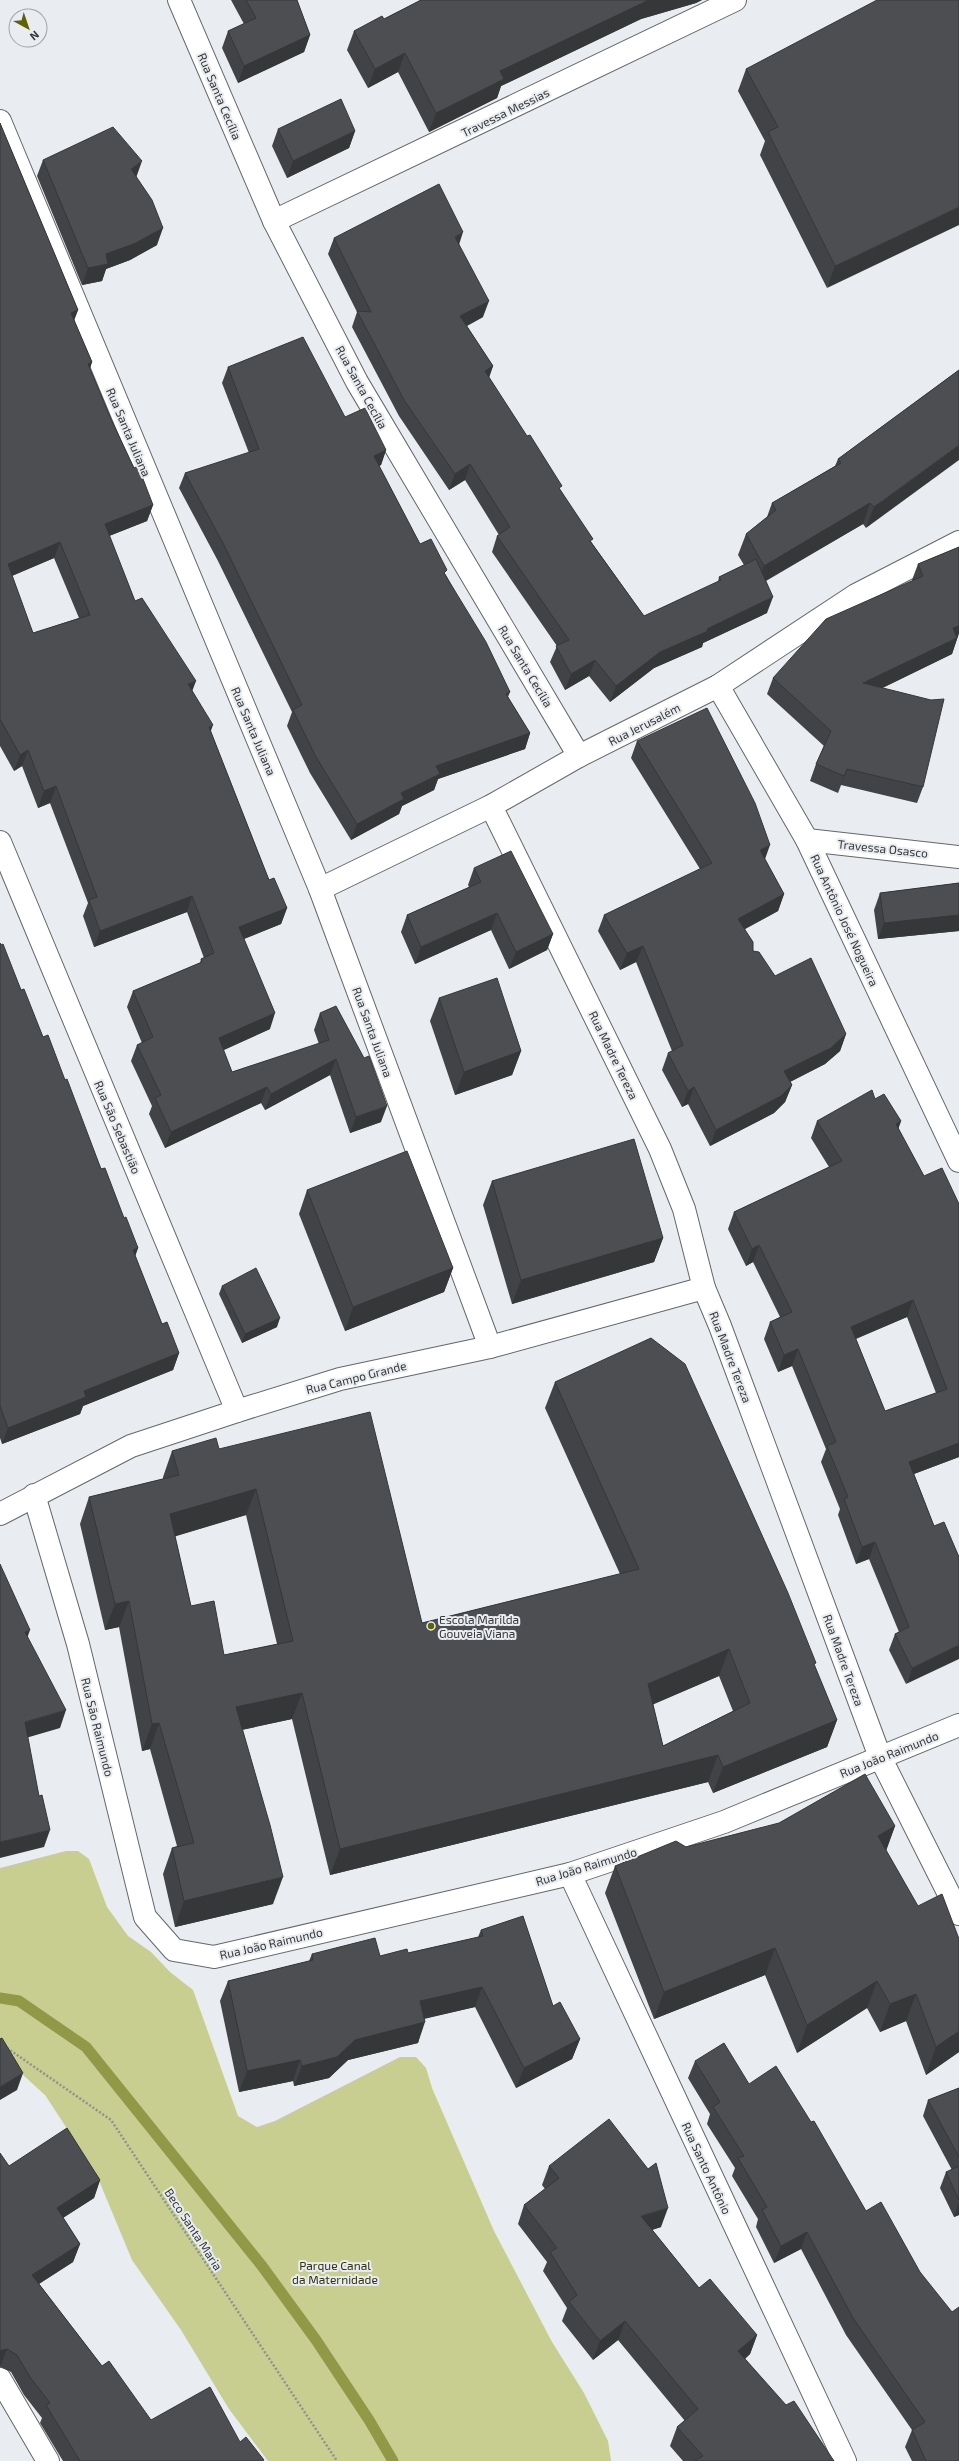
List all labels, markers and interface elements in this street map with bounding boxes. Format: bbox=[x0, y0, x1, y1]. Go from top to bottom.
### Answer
north arrow bbox=[8, 8, 48, 48]
text: N bbox=[27, 29, 42, 44]
street label: Rua Santa Cecília bbox=[195, 50, 245, 142]
street label: Travessa Messias bbox=[459, 85, 551, 139]
street label: Rua Santa Cecília bbox=[333, 343, 391, 431]
street label: Rua Santa Juliana bbox=[104, 386, 154, 478]
street label: Rua Santa Cecília bbox=[496, 623, 556, 709]
street label: Rua Santa Juliana bbox=[229, 685, 279, 777]
street label: Rua Jerusalém bbox=[606, 700, 682, 748]
street label: Travessa Osasco bbox=[837, 836, 929, 860]
street label: Rua Antônio José Nogueira bbox=[808, 852, 882, 988]
street label: Rua Santa Juliana bbox=[350, 985, 396, 1079]
street label: Rua Madre Tereza bbox=[586, 1008, 642, 1102]
street label: Rua São Sebastião bbox=[92, 1078, 144, 1176]
street label: Rua Madre Tereza bbox=[707, 1309, 755, 1405]
street label: Rua Campo Grande bbox=[304, 1358, 408, 1396]
place label: Escola Marilda Gouveia Viana bbox=[439, 1612, 519, 1640]
street label: Rua Madre Tereza bbox=[821, 1612, 867, 1708]
marker: Escola Marilda Gouveia Viana bbox=[426, 1621, 436, 1631]
street label: Rua São Raimundo bbox=[79, 1676, 117, 1778]
street label: Rua João Raimundo bbox=[838, 1728, 941, 1780]
street label: Rua João Raimundo bbox=[534, 1844, 639, 1888]
street label: Rua João Raimundo bbox=[218, 1924, 324, 1962]
street label: Rua Santo Antônio bbox=[679, 2120, 735, 2217]
street label: Beco Santa Maria bbox=[162, 2185, 226, 2273]
park label: Parque Canal da Maternidade bbox=[292, 2258, 378, 2286]

